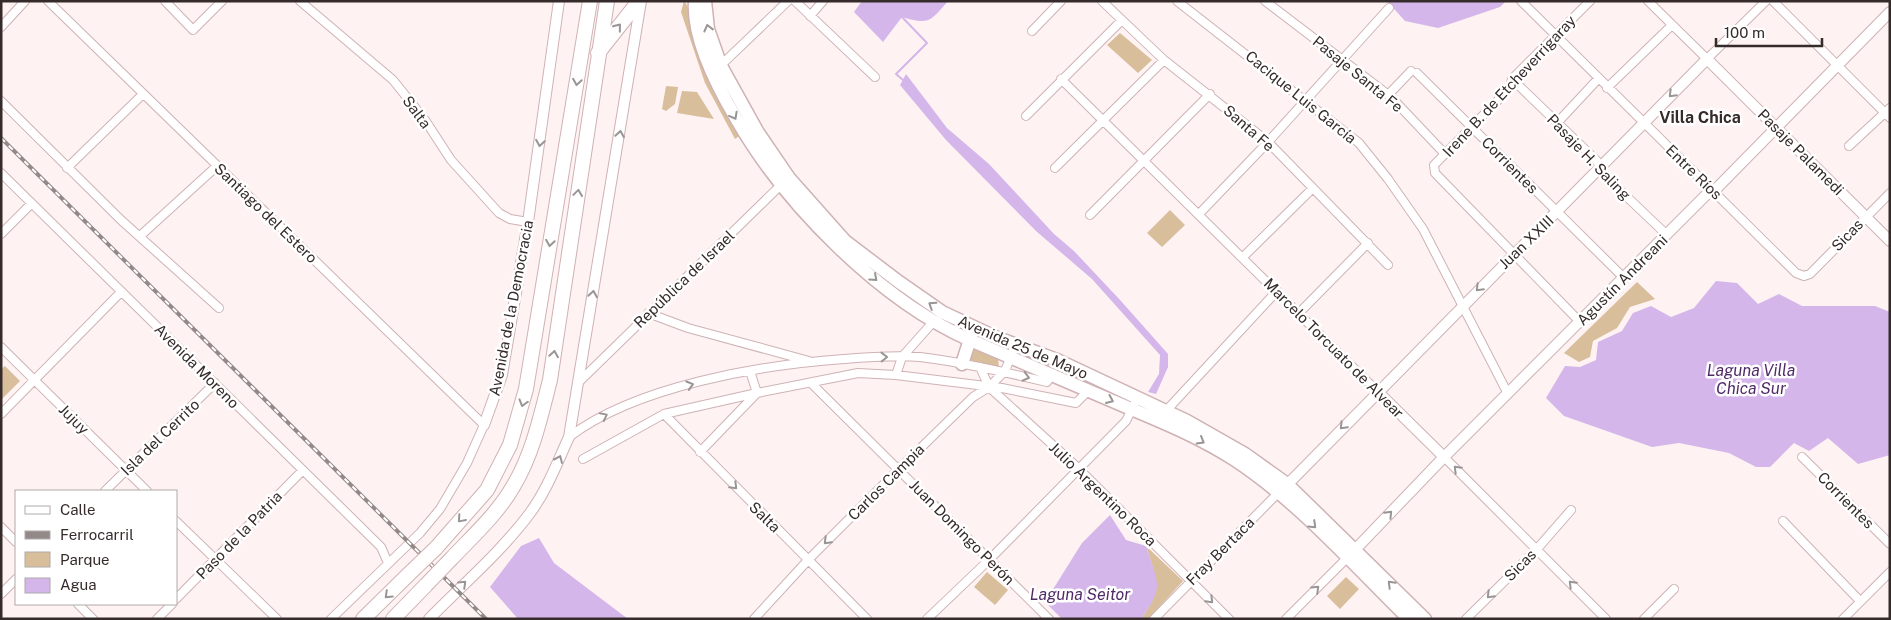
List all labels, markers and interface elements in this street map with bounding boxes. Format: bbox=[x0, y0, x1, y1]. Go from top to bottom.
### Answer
street label: Irene B. de Etcheverrigaray bbox=[1439, 12, 1579, 160]
scale bar bbox=[1716, 15, 1822, 47]
one-way arrow bbox=[703, 23, 714, 32]
one-way arrow bbox=[613, 24, 621, 33]
text: 100 m bbox=[1724, 24, 1765, 41]
street label: Pasaje Santa Fe bbox=[1309, 32, 1407, 116]
street label: Cacique Luis García bbox=[1242, 47, 1360, 147]
one-way arrow bbox=[572, 78, 582, 87]
one-way arrow bbox=[1669, 88, 1678, 97]
street label: Salta bbox=[399, 92, 435, 132]
street label: Santa Fe bbox=[1220, 101, 1278, 155]
street label: Pasaje Palamedi bbox=[1755, 106, 1847, 198]
district label: Villa Chica bbox=[1659, 108, 1741, 127]
one-way arrow bbox=[728, 110, 738, 119]
street label: Pasaje H. Saling bbox=[1544, 111, 1634, 203]
one-way arrow bbox=[614, 130, 624, 138]
street label: Corrientes bbox=[1478, 133, 1542, 197]
one-way arrow bbox=[535, 139, 545, 148]
street label: Entre Ríos bbox=[1663, 141, 1725, 203]
street label: Santiago del Estero bbox=[211, 160, 321, 266]
one-way arrow bbox=[572, 189, 582, 198]
street label: Juan XXIII bbox=[1495, 212, 1557, 272]
street label: Sicas bbox=[1828, 216, 1866, 254]
street label: Avenida de la Democracia bbox=[486, 219, 536, 397]
street label: República de Israel bbox=[630, 227, 738, 331]
street label: Agustín Andreani bbox=[1573, 231, 1671, 329]
one-way arrow bbox=[546, 238, 556, 247]
one-way arrow bbox=[868, 272, 877, 281]
street label: Marcelo Torcuato de Alvear bbox=[1261, 275, 1407, 421]
one-way arrow bbox=[1476, 282, 1485, 291]
one-way arrow bbox=[587, 290, 597, 298]
one-way arrow bbox=[928, 301, 937, 311]
street label: Avenida 25 de Mayo bbox=[955, 312, 1091, 382]
street label: Avenida Moreno bbox=[151, 320, 243, 412]
one-way arrow bbox=[549, 350, 559, 359]
one-way arrow bbox=[881, 352, 889, 362]
water label: Laguna Villa Chica Sur bbox=[1707, 361, 1795, 398]
one-way arrow bbox=[1022, 371, 1031, 382]
one-way arrow bbox=[685, 381, 693, 391]
one-way arrow bbox=[1105, 393, 1114, 404]
street label: Isla del Cerrito bbox=[117, 395, 203, 479]
one-way arrow bbox=[518, 398, 528, 406]
street label: Jujuy bbox=[56, 401, 92, 437]
one-way arrow bbox=[599, 412, 608, 422]
one-way arrow bbox=[1340, 420, 1349, 429]
one-way arrow bbox=[1196, 435, 1205, 445]
street label: Julio Argentino Roca bbox=[1046, 439, 1160, 549]
street label: Carlos Campia bbox=[844, 440, 928, 524]
one-way arrow bbox=[553, 455, 564, 464]
one-way arrow bbox=[1453, 466, 1462, 475]
street label: Corrientes bbox=[1814, 468, 1878, 532]
street label: Juan Domingo Perón bbox=[906, 476, 1018, 588]
one-way arrow bbox=[728, 480, 737, 489]
street label: Paso de la Patria bbox=[193, 488, 285, 582]
legend bbox=[15, 490, 178, 605]
street label: Salta bbox=[746, 498, 784, 536]
text: Calle bbox=[60, 501, 96, 518]
one-way arrow bbox=[1383, 511, 1392, 520]
one-way arrow bbox=[458, 513, 467, 522]
street label: Fray Bertaca bbox=[1183, 514, 1257, 588]
one-way arrow bbox=[1308, 519, 1317, 528]
text: Ferrocarril bbox=[60, 526, 134, 543]
one-way arrow bbox=[824, 535, 833, 544]
street label: Sicas bbox=[1501, 546, 1539, 584]
text: Parque bbox=[60, 551, 110, 568]
text: Agua bbox=[60, 576, 97, 593]
one-way arrow bbox=[457, 581, 466, 590]
one-way arrow bbox=[1387, 581, 1396, 590]
one-way arrow bbox=[1568, 581, 1577, 590]
water label: Laguna Seitor bbox=[1030, 585, 1131, 604]
one-way arrow bbox=[1311, 585, 1320, 594]
one-way arrow bbox=[385, 589, 394, 598]
one-way arrow bbox=[1486, 590, 1495, 599]
one-way arrow bbox=[1204, 594, 1213, 603]

